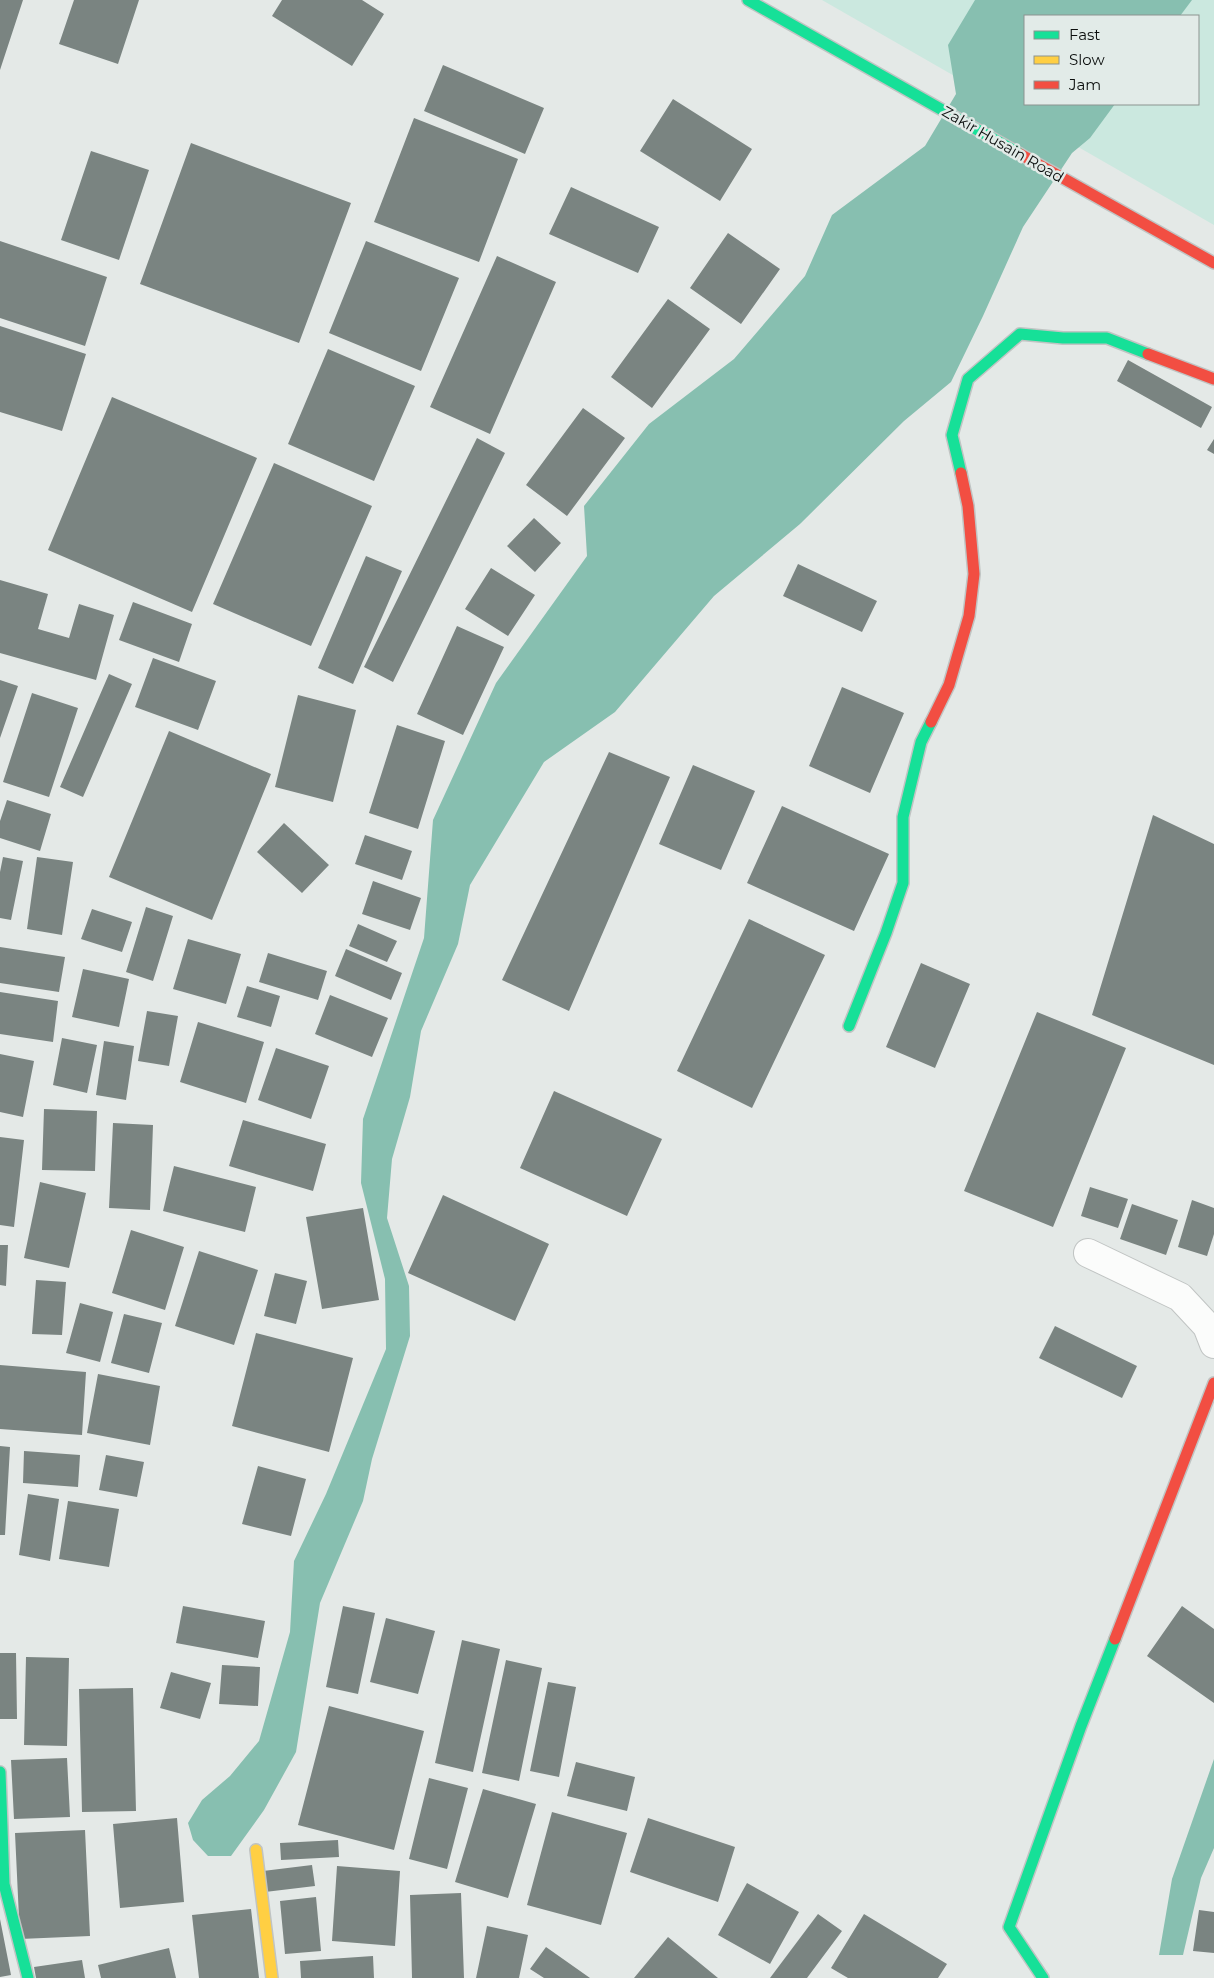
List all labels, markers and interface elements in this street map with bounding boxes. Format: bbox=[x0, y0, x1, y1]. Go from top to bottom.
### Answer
legend bbox=[1024, 15, 1199, 105]
text: Fast bbox=[1069, 25, 1100, 44]
text: Slow bbox=[1069, 50, 1105, 69]
text: Jam bbox=[1068, 75, 1101, 94]
street label: Zakir Husain Road bbox=[939, 101, 1067, 187]

